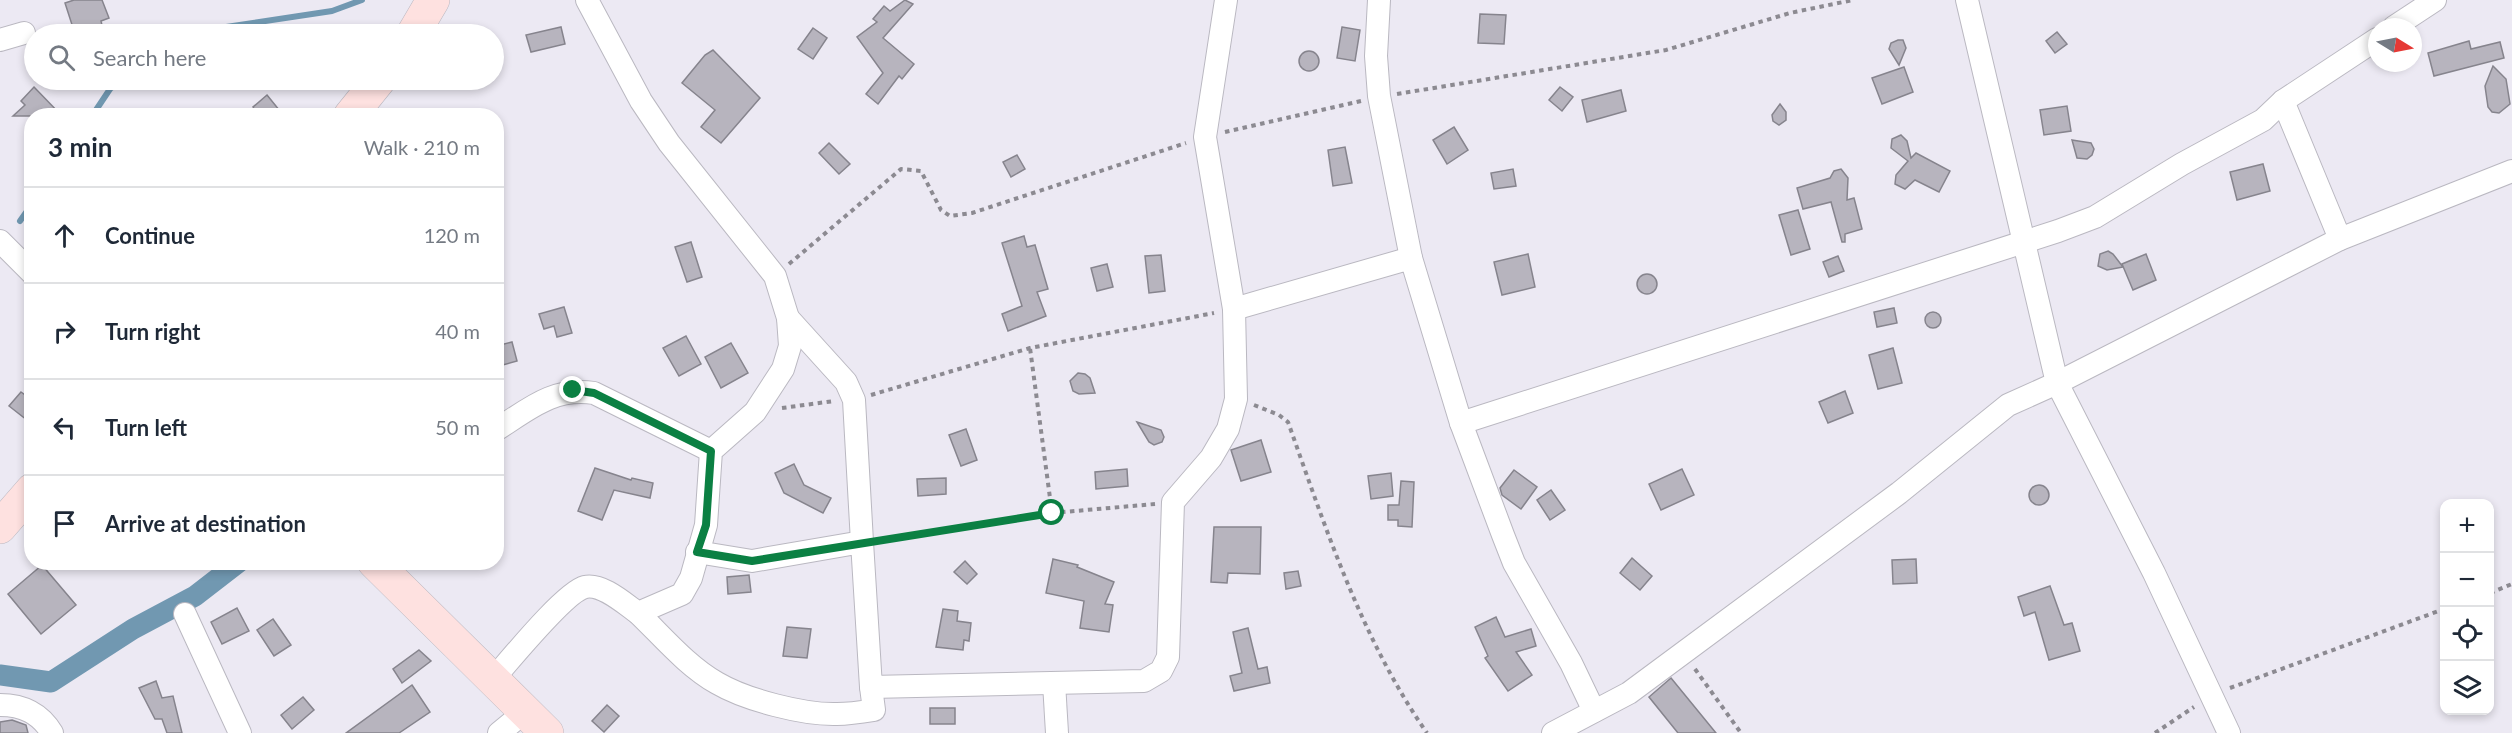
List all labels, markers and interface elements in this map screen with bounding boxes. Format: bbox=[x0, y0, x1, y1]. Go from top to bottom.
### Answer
north arrow bbox=[2368, 18, 2422, 72]
search box bbox=[24, 24, 504, 90]
icon: search bbox=[45, 41, 78, 74]
text: Search here bbox=[93, 44, 206, 71]
text: 3 min bbox=[48, 131, 112, 163]
text: Walk · 210 m bbox=[364, 135, 480, 159]
icon: ahead bbox=[48, 219, 81, 252]
text: Continue bbox=[105, 222, 195, 249]
text: 120 m bbox=[424, 223, 480, 247]
icon: right bbox=[48, 315, 81, 348]
text: Turn right bbox=[105, 318, 200, 345]
text: 40 m bbox=[435, 319, 480, 343]
route end bbox=[559, 376, 585, 402]
icon: left bbox=[48, 411, 81, 444]
text: Turn left bbox=[105, 414, 187, 441]
text: 50 m bbox=[435, 415, 480, 439]
route start bbox=[1038, 499, 1064, 525]
map controls bbox=[2440, 499, 2494, 715]
button: + bbox=[2440, 499, 2494, 553]
icon: arrive bbox=[48, 507, 81, 540]
text: Arrive at destination bbox=[105, 510, 306, 537]
button: − bbox=[2440, 553, 2494, 607]
button: locate bbox=[2440, 607, 2494, 661]
button: layers bbox=[2440, 661, 2494, 715]

